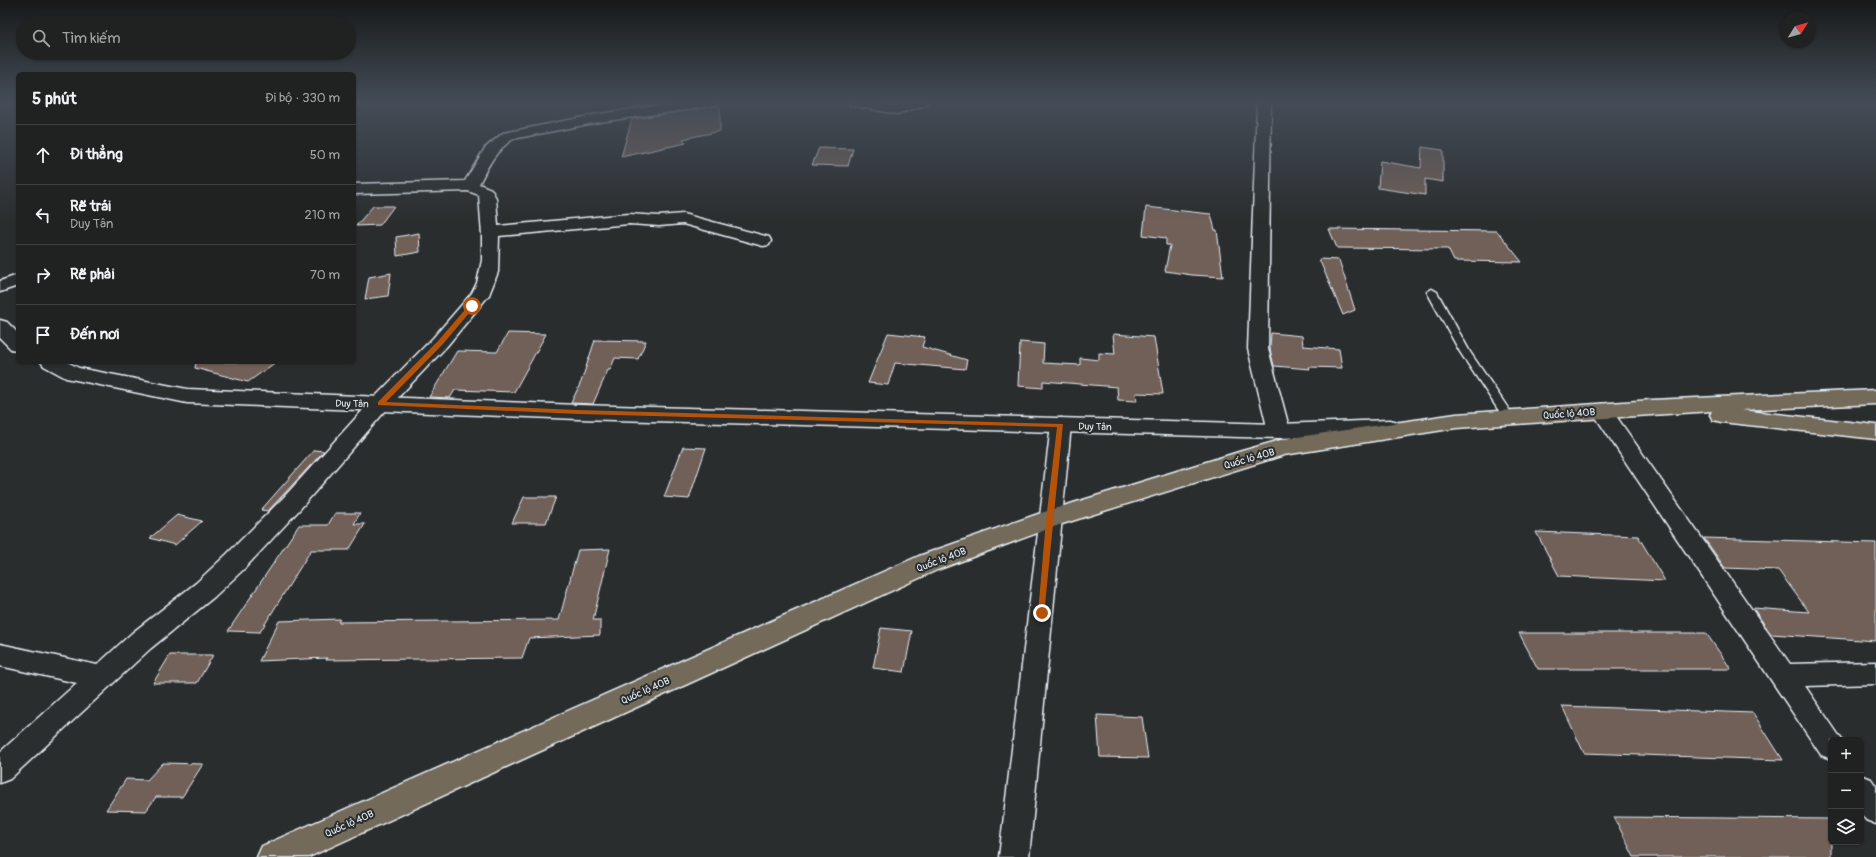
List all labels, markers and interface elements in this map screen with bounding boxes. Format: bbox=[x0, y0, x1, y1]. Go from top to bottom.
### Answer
north arrow bbox=[1780, 12, 1816, 48]
search box bbox=[16, 16, 356, 60]
icon: search bbox=[30, 27, 52, 49]
text: Tìm kiếm bbox=[62, 29, 121, 48]
text: 5 phút bbox=[32, 88, 77, 109]
text: Đi bộ · 330 m bbox=[265, 90, 340, 106]
icon: ahead bbox=[32, 144, 54, 166]
text: Đi thẳng bbox=[70, 145, 123, 164]
text: 50 m bbox=[310, 147, 340, 163]
text: Rẽ trái bbox=[70, 197, 111, 216]
icon: left bbox=[32, 204, 54, 226]
text: 210 m bbox=[304, 207, 340, 223]
text: Duy Tân bbox=[70, 216, 113, 232]
icon: right bbox=[32, 264, 54, 286]
text: Rẽ phải bbox=[70, 265, 114, 284]
text: 70 m bbox=[310, 267, 340, 283]
route start bbox=[463, 297, 481, 315]
icon: arrive bbox=[32, 324, 54, 346]
text: Đến nơi bbox=[70, 325, 119, 344]
street label: Duy Tân bbox=[335, 398, 369, 410]
street label: Quốc lộ 40B bbox=[1543, 405, 1596, 422]
street label: Duy Tân bbox=[1078, 421, 1112, 433]
street label: Quốc lộ 40B bbox=[1222, 445, 1276, 472]
street label: Quốc lộ 40B bbox=[914, 544, 968, 575]
route end bbox=[1033, 604, 1051, 622]
street label: Quốc lộ 40B bbox=[619, 674, 672, 707]
map controls bbox=[1828, 737, 1864, 845]
button: + bbox=[1828, 737, 1864, 773]
button: − bbox=[1828, 773, 1864, 809]
street label: Quốc lộ 40B bbox=[323, 807, 376, 840]
button: layers bbox=[1828, 809, 1864, 845]

